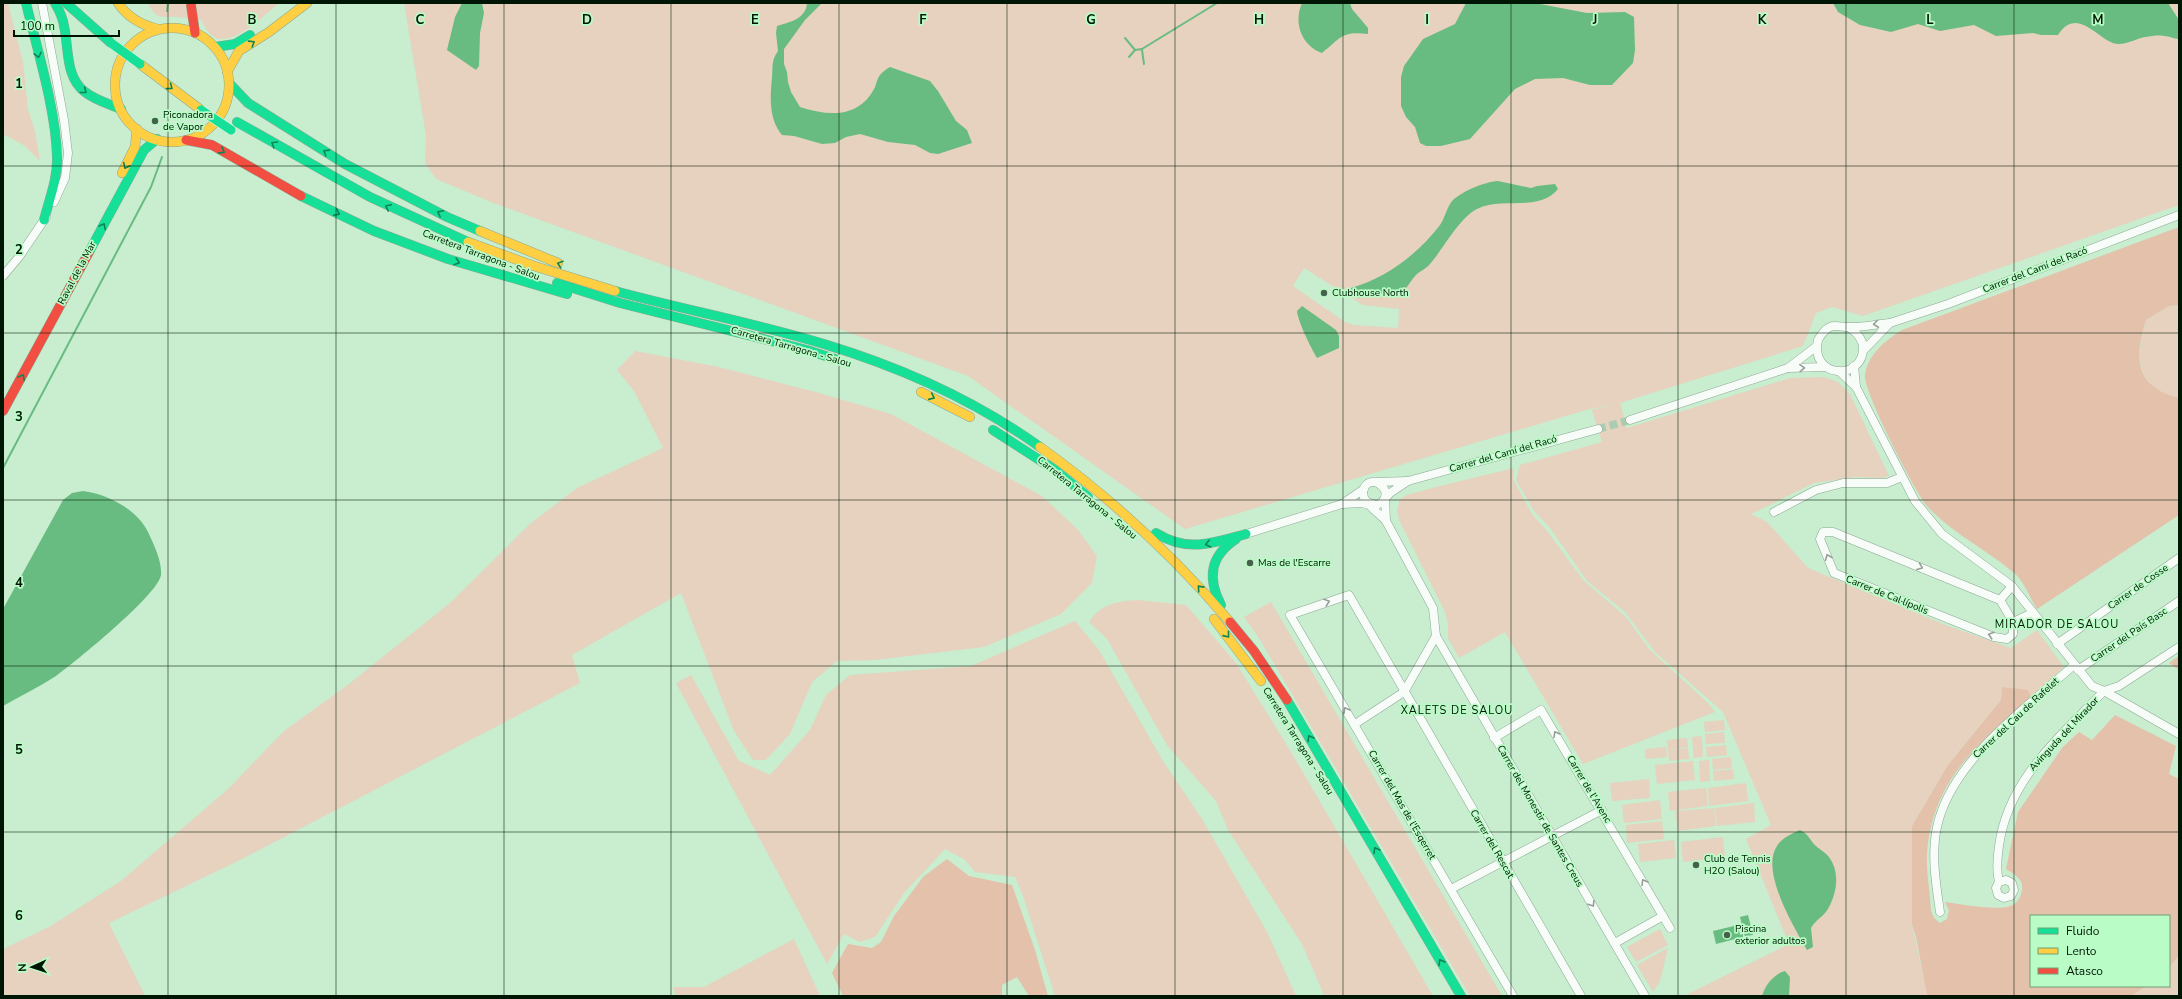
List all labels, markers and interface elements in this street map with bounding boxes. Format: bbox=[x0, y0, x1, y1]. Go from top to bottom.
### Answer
text: B bbox=[248, 11, 257, 29]
text: C bbox=[416, 11, 425, 29]
text: D bbox=[582, 11, 592, 29]
text: E bbox=[751, 11, 759, 29]
text: F bbox=[919, 11, 927, 29]
text: G bbox=[1086, 11, 1096, 29]
text: H bbox=[1254, 11, 1264, 29]
text: I bbox=[1425, 11, 1429, 29]
text: J bbox=[1592, 11, 1597, 29]
text: K bbox=[1758, 11, 1767, 29]
text: L bbox=[1926, 11, 1934, 29]
text: M bbox=[2092, 11, 2104, 29]
scale bar bbox=[14, 12, 119, 38]
text: 100 m bbox=[20, 18, 55, 34]
one-way arrow bbox=[248, 40, 255, 48]
one-way arrow bbox=[33, 51, 41, 58]
text: 1 bbox=[15, 75, 23, 93]
one-way arrow bbox=[166, 82, 173, 89]
one-way arrow bbox=[79, 86, 86, 93]
place label: Piconadora de Vapor bbox=[163, 108, 213, 134]
marker: Piconadora de Vapor bbox=[150, 116, 160, 126]
one-way arrow bbox=[271, 142, 278, 149]
one-way arrow bbox=[218, 147, 225, 154]
one-way arrow bbox=[323, 150, 330, 157]
one-way arrow bbox=[123, 161, 131, 169]
one-way arrow bbox=[384, 204, 392, 212]
one-way arrow bbox=[332, 208, 340, 216]
one-way arrow bbox=[437, 210, 444, 218]
one-way arrow bbox=[98, 222, 106, 230]
street label: Carretera Tarragona - Salou bbox=[420, 226, 542, 284]
street label: Raval de la Mar bbox=[54, 239, 100, 307]
text: 2 bbox=[15, 241, 23, 259]
street label: Carrer del Camí del Racó bbox=[1981, 243, 2090, 296]
one-way arrow bbox=[453, 257, 460, 266]
one-way arrow bbox=[556, 260, 563, 269]
place label: Clubhouse North bbox=[1332, 286, 1409, 300]
marker: Clubhouse North bbox=[1319, 288, 1329, 298]
one-way arrow bbox=[1873, 319, 1879, 328]
street label: Carretera Tarragona - Salou bbox=[729, 323, 853, 371]
one-way arrow bbox=[1799, 363, 1805, 372]
one-way arrow bbox=[17, 374, 24, 381]
one-way arrow bbox=[928, 392, 935, 400]
text: 3 bbox=[15, 408, 23, 426]
street label: Carrer del Camí del Racó bbox=[1448, 432, 1559, 476]
street label: Carretera Tarragona - Salou bbox=[1034, 453, 1140, 543]
one-way arrow bbox=[1205, 539, 1211, 547]
one-way arrow bbox=[1824, 553, 1832, 560]
place label: Mas de l'Escarre bbox=[1258, 556, 1331, 570]
marker: Mas de l'Escarre bbox=[1245, 558, 1255, 568]
street label: Carrer de Cosse bbox=[2105, 561, 2171, 613]
one-way arrow bbox=[1916, 563, 1923, 571]
street label: Carrer de Cal·lípolis bbox=[1844, 572, 1931, 618]
text: 4 bbox=[15, 574, 23, 592]
one-way arrow bbox=[1197, 585, 1205, 593]
one-way arrow bbox=[1323, 599, 1330, 607]
street label: Carrer del País Basc bbox=[2088, 604, 2170, 666]
district label: MIRADOR DE SALOU bbox=[1995, 617, 2119, 632]
one-way arrow bbox=[1222, 630, 1229, 637]
one-way arrow bbox=[1987, 632, 1994, 640]
street label: Carrer del Cau de Rafelet bbox=[1970, 674, 2062, 762]
street label: Carretera Tarragona - Salou bbox=[1259, 684, 1337, 798]
street label: Avinguda del Mirador bbox=[2026, 694, 2102, 774]
district label: XALETS DE SALOU bbox=[1401, 703, 1513, 718]
one-way arrow bbox=[1344, 707, 1351, 714]
one-way arrow bbox=[1553, 731, 1560, 738]
one-way arrow bbox=[1307, 735, 1314, 742]
text: 5 bbox=[15, 741, 23, 759]
street label: Carrer del Monestir de Santes Creus bbox=[1493, 742, 1587, 890]
street label: Carrer del Mas de l'Esqerret bbox=[1365, 748, 1439, 863]
street label: Carrer de l'Avenc bbox=[1563, 753, 1615, 826]
street label: Carrer del Rescat bbox=[1467, 807, 1518, 881]
one-way arrow bbox=[1373, 847, 1380, 854]
place label: Club de Tennis H2O (Salou) bbox=[1704, 852, 1771, 878]
marker: Club de Tennis H2O (Salou) bbox=[1691, 860, 1701, 870]
one-way arrow bbox=[1641, 879, 1648, 886]
one-way arrow bbox=[1587, 900, 1594, 907]
text: 6 bbox=[15, 907, 23, 925]
legend bbox=[2030, 915, 2170, 987]
place label: Piscina exterior adultos bbox=[1735, 922, 1806, 948]
text: Fluido bbox=[2066, 923, 2100, 939]
marker: Piscina exterior adultos bbox=[1722, 930, 1732, 940]
text: Lento bbox=[2066, 943, 2097, 959]
north arrow bbox=[12, 947, 52, 987]
one-way arrow bbox=[1438, 959, 1445, 966]
text: N bbox=[15, 963, 30, 972]
text: Atasco bbox=[2066, 963, 2103, 979]

